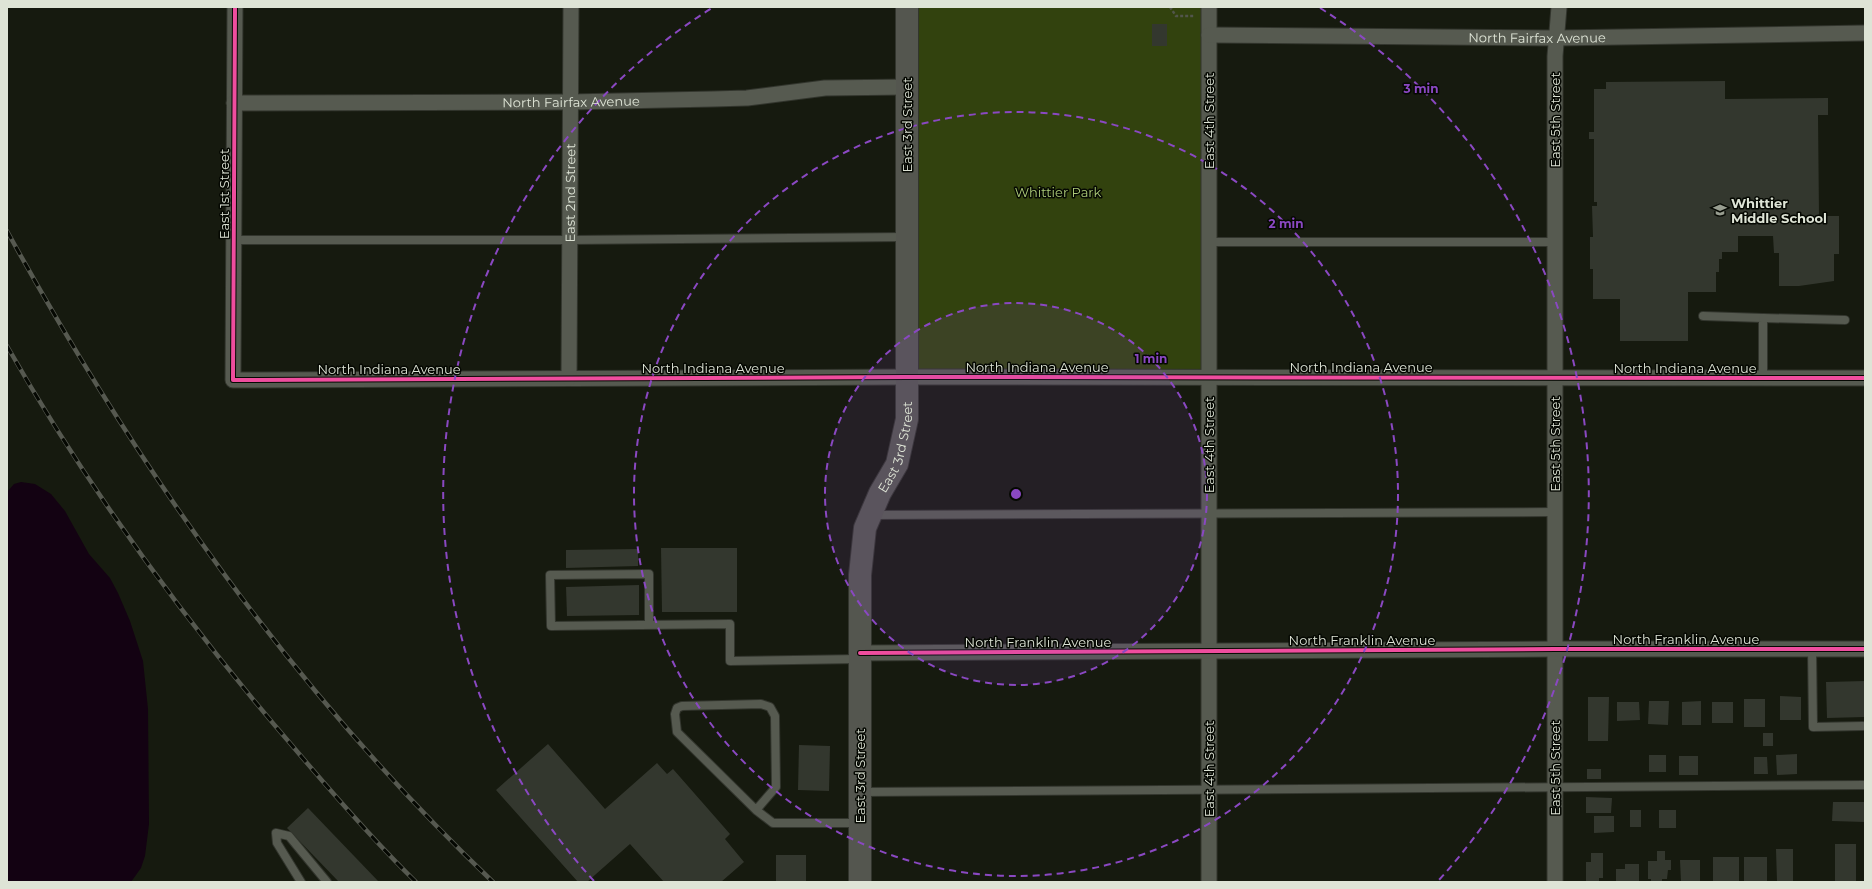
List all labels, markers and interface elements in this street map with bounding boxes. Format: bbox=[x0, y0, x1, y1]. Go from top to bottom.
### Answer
street label: North Fairfax Avenue bbox=[1468, 29, 1606, 46]
street label: East 5th Street bbox=[1547, 72, 1563, 168]
street label: East 4th Street bbox=[1201, 73, 1217, 169]
street label: East 3rd Street bbox=[899, 77, 915, 173]
text: 3 min bbox=[1403, 81, 1439, 96]
street label: North Fairfax Avenue bbox=[502, 93, 640, 110]
street label: East 2nd Street bbox=[562, 143, 578, 243]
street label: East 1st Street bbox=[216, 149, 232, 239]
park label: Whittier Park bbox=[1015, 184, 1101, 200]
place label: Whittier Middle School bbox=[1731, 195, 1827, 226]
school or university icon: Whittier Middle School bbox=[1712, 202, 1728, 218]
text: 2 min bbox=[1269, 216, 1303, 231]
text: 1 min bbox=[1135, 351, 1167, 366]
street label: North Indiana Avenue bbox=[965, 359, 1109, 375]
street label: North Indiana Avenue bbox=[1289, 359, 1433, 375]
street label: North Indiana Avenue bbox=[641, 360, 785, 376]
street label: North Indiana Avenue bbox=[1613, 360, 1757, 376]
street label: North Indiana Avenue bbox=[317, 361, 461, 377]
street label: East 5th Street bbox=[1547, 396, 1563, 492]
street label: East 4th Street bbox=[1201, 397, 1217, 493]
street label: East 3rd Street bbox=[874, 401, 915, 495]
centre of rings bbox=[1009, 487, 1023, 501]
street label: North Franklin Avenue bbox=[1613, 631, 1760, 647]
street label: North Franklin Avenue bbox=[1289, 632, 1436, 648]
street label: North Franklin Avenue bbox=[965, 634, 1112, 650]
street label: East 5th Street bbox=[1547, 720, 1563, 816]
street label: East 4th Street bbox=[1201, 721, 1217, 817]
street label: East 3rd Street bbox=[852, 728, 868, 824]

